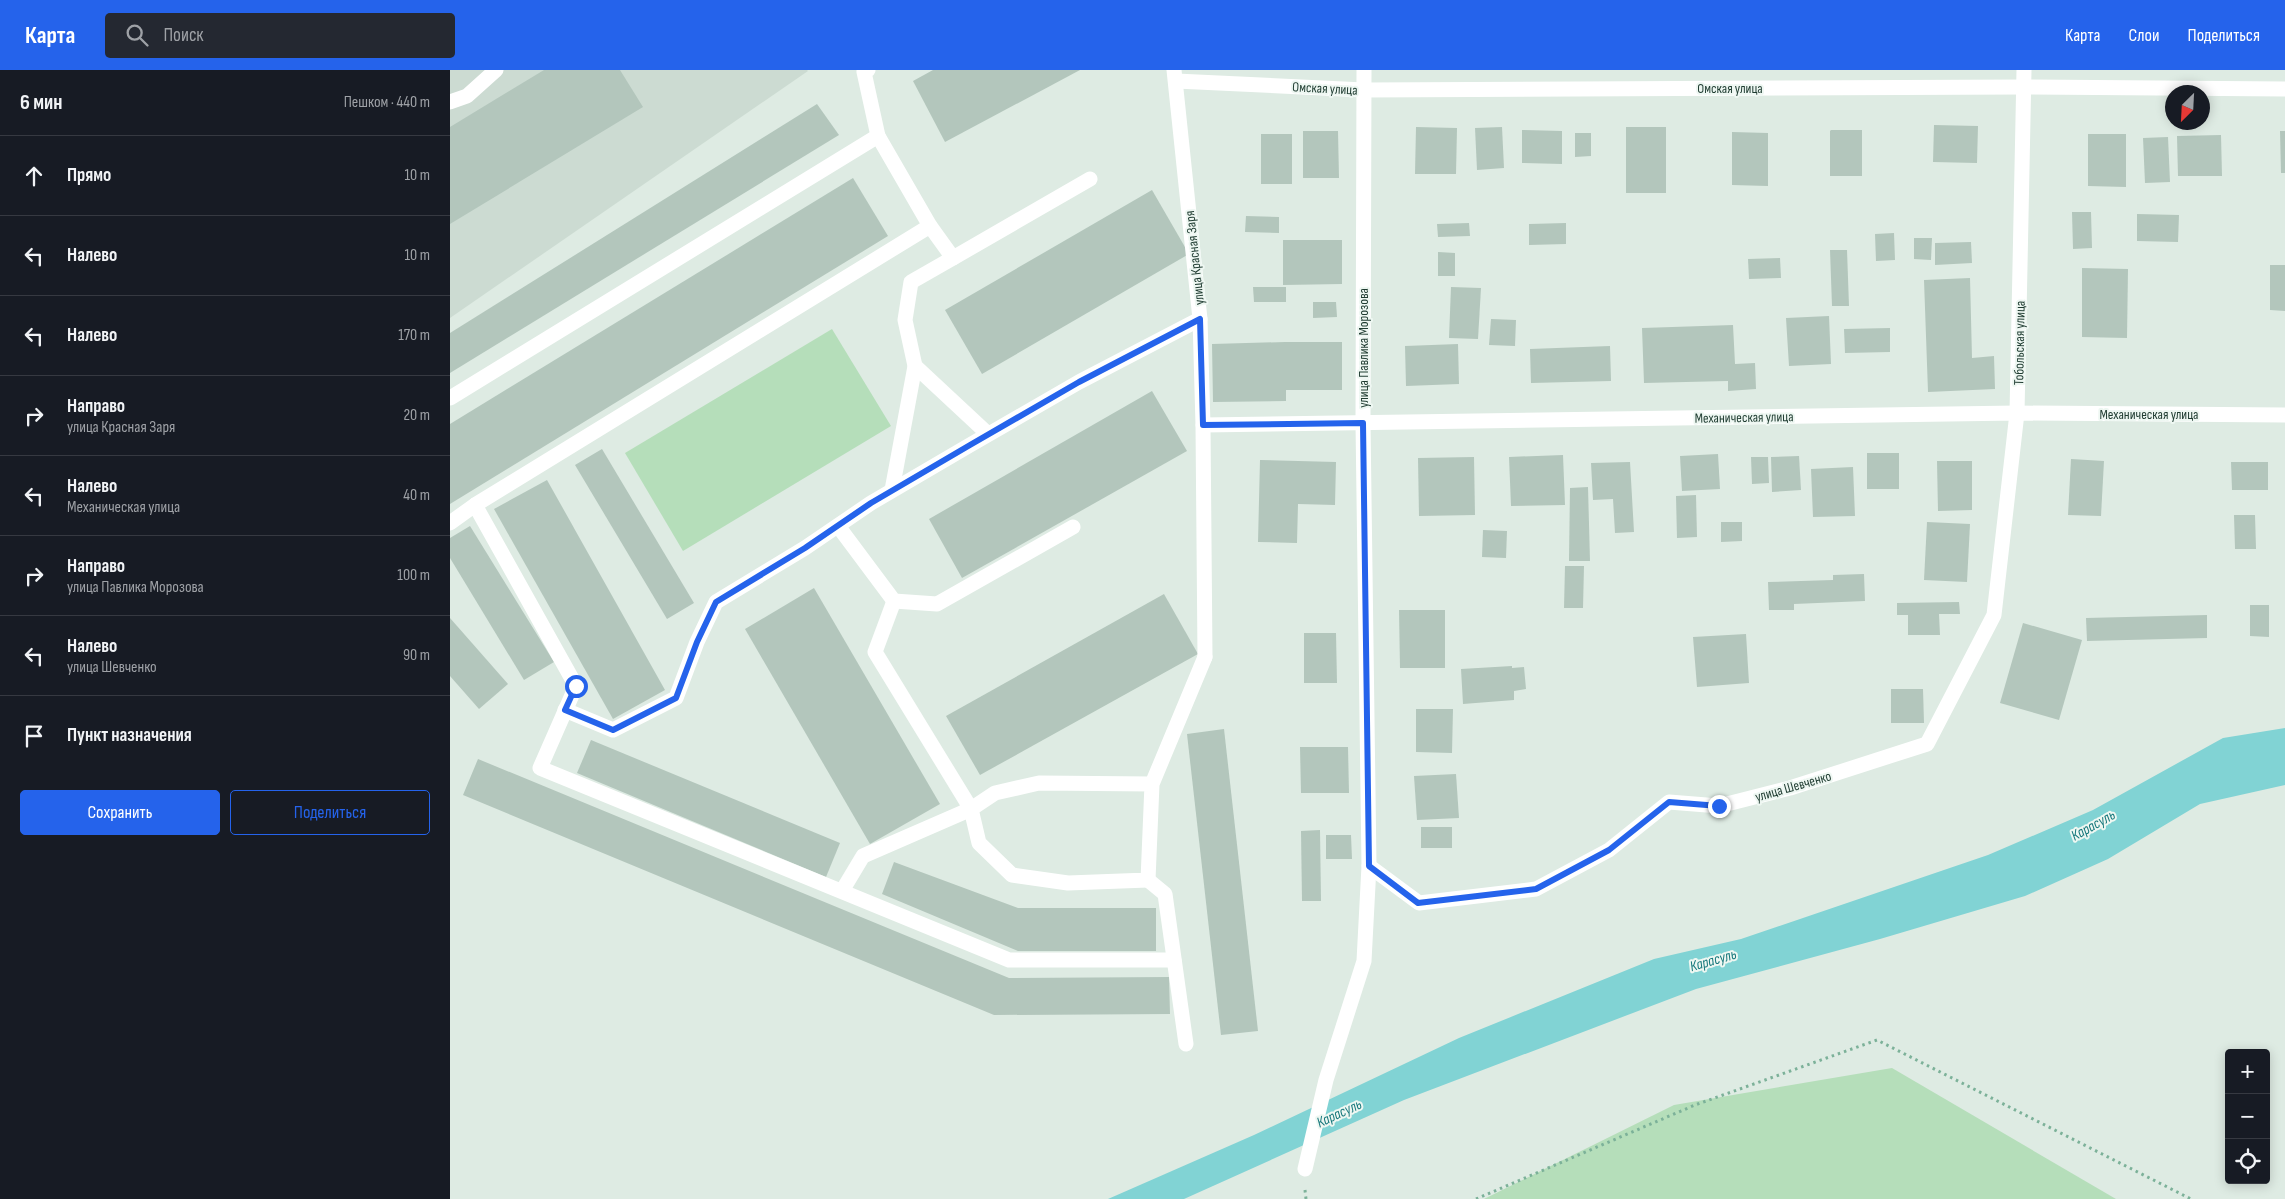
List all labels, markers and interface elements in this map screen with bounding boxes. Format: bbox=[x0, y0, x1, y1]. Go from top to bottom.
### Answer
search box bbox=[105, 13, 455, 58]
text: Карта bbox=[25, 21, 75, 50]
icon: search bbox=[123, 21, 151, 49]
text: Поиск bbox=[163, 24, 204, 47]
text: Карта bbox=[2065, 25, 2101, 46]
text: Слои bbox=[2129, 25, 2160, 46]
text: Поделиться bbox=[2188, 25, 2260, 46]
street label: Омская улица bbox=[1292, 78, 1358, 99]
street label: Омская улица bbox=[1697, 80, 1763, 97]
north arrow bbox=[2165, 85, 2210, 130]
text: 6 мин bbox=[20, 90, 62, 115]
text: Пешком · 440 m bbox=[344, 93, 430, 112]
icon: ahead bbox=[20, 162, 48, 190]
text: Прямо bbox=[67, 164, 111, 187]
text: 10 m bbox=[404, 166, 430, 185]
street label: улица Красная Заря bbox=[1181, 210, 1208, 306]
icon: left bbox=[20, 242, 48, 270]
text: Налево bbox=[67, 244, 117, 267]
text: 10 m bbox=[404, 246, 430, 265]
street label: улица Павлика Морозова bbox=[1355, 288, 1372, 408]
street label: Тобольская улица bbox=[2010, 301, 2029, 385]
icon: left bbox=[20, 322, 48, 350]
text: Налево bbox=[67, 324, 117, 347]
text: 170 m bbox=[398, 326, 430, 345]
text: Направо bbox=[67, 395, 125, 418]
icon: right bbox=[20, 402, 48, 430]
text: 20 m bbox=[403, 406, 430, 425]
street label: Механическая улица bbox=[2100, 406, 2198, 423]
street label: Механическая улица bbox=[1694, 408, 1794, 427]
text: улица Красная Заря bbox=[67, 418, 175, 437]
text: Налево bbox=[67, 475, 117, 498]
icon: left bbox=[20, 482, 48, 510]
text: 40 m bbox=[403, 486, 430, 505]
text: Механическая улица bbox=[67, 498, 180, 517]
text: Направо bbox=[67, 555, 125, 578]
icon: right bbox=[20, 562, 48, 590]
text: 100 m bbox=[397, 566, 430, 585]
text: улица Павлика Морозова bbox=[67, 578, 204, 597]
text: Налево bbox=[67, 635, 117, 658]
icon: left bbox=[20, 642, 48, 670]
text: 90 m bbox=[403, 646, 430, 665]
text: улица Шевченко bbox=[67, 658, 157, 677]
route start bbox=[565, 675, 588, 698]
icon: arrive bbox=[20, 722, 48, 750]
text: Пункт назначения bbox=[67, 724, 192, 747]
street label: улица Шевченко bbox=[1753, 767, 1833, 805]
button: Сохранить bbox=[20, 790, 220, 835]
button: Поделиться bbox=[230, 790, 430, 835]
route end bbox=[1708, 795, 1731, 818]
water label: Карасуль bbox=[2068, 805, 2119, 845]
water label: Карасуль bbox=[1688, 945, 1739, 976]
map controls bbox=[2225, 1049, 2270, 1184]
button: + bbox=[2225, 1049, 2270, 1094]
button: − bbox=[2225, 1094, 2270, 1139]
water label: Карасуль bbox=[1314, 1095, 1365, 1132]
button: locate bbox=[2225, 1139, 2270, 1184]

